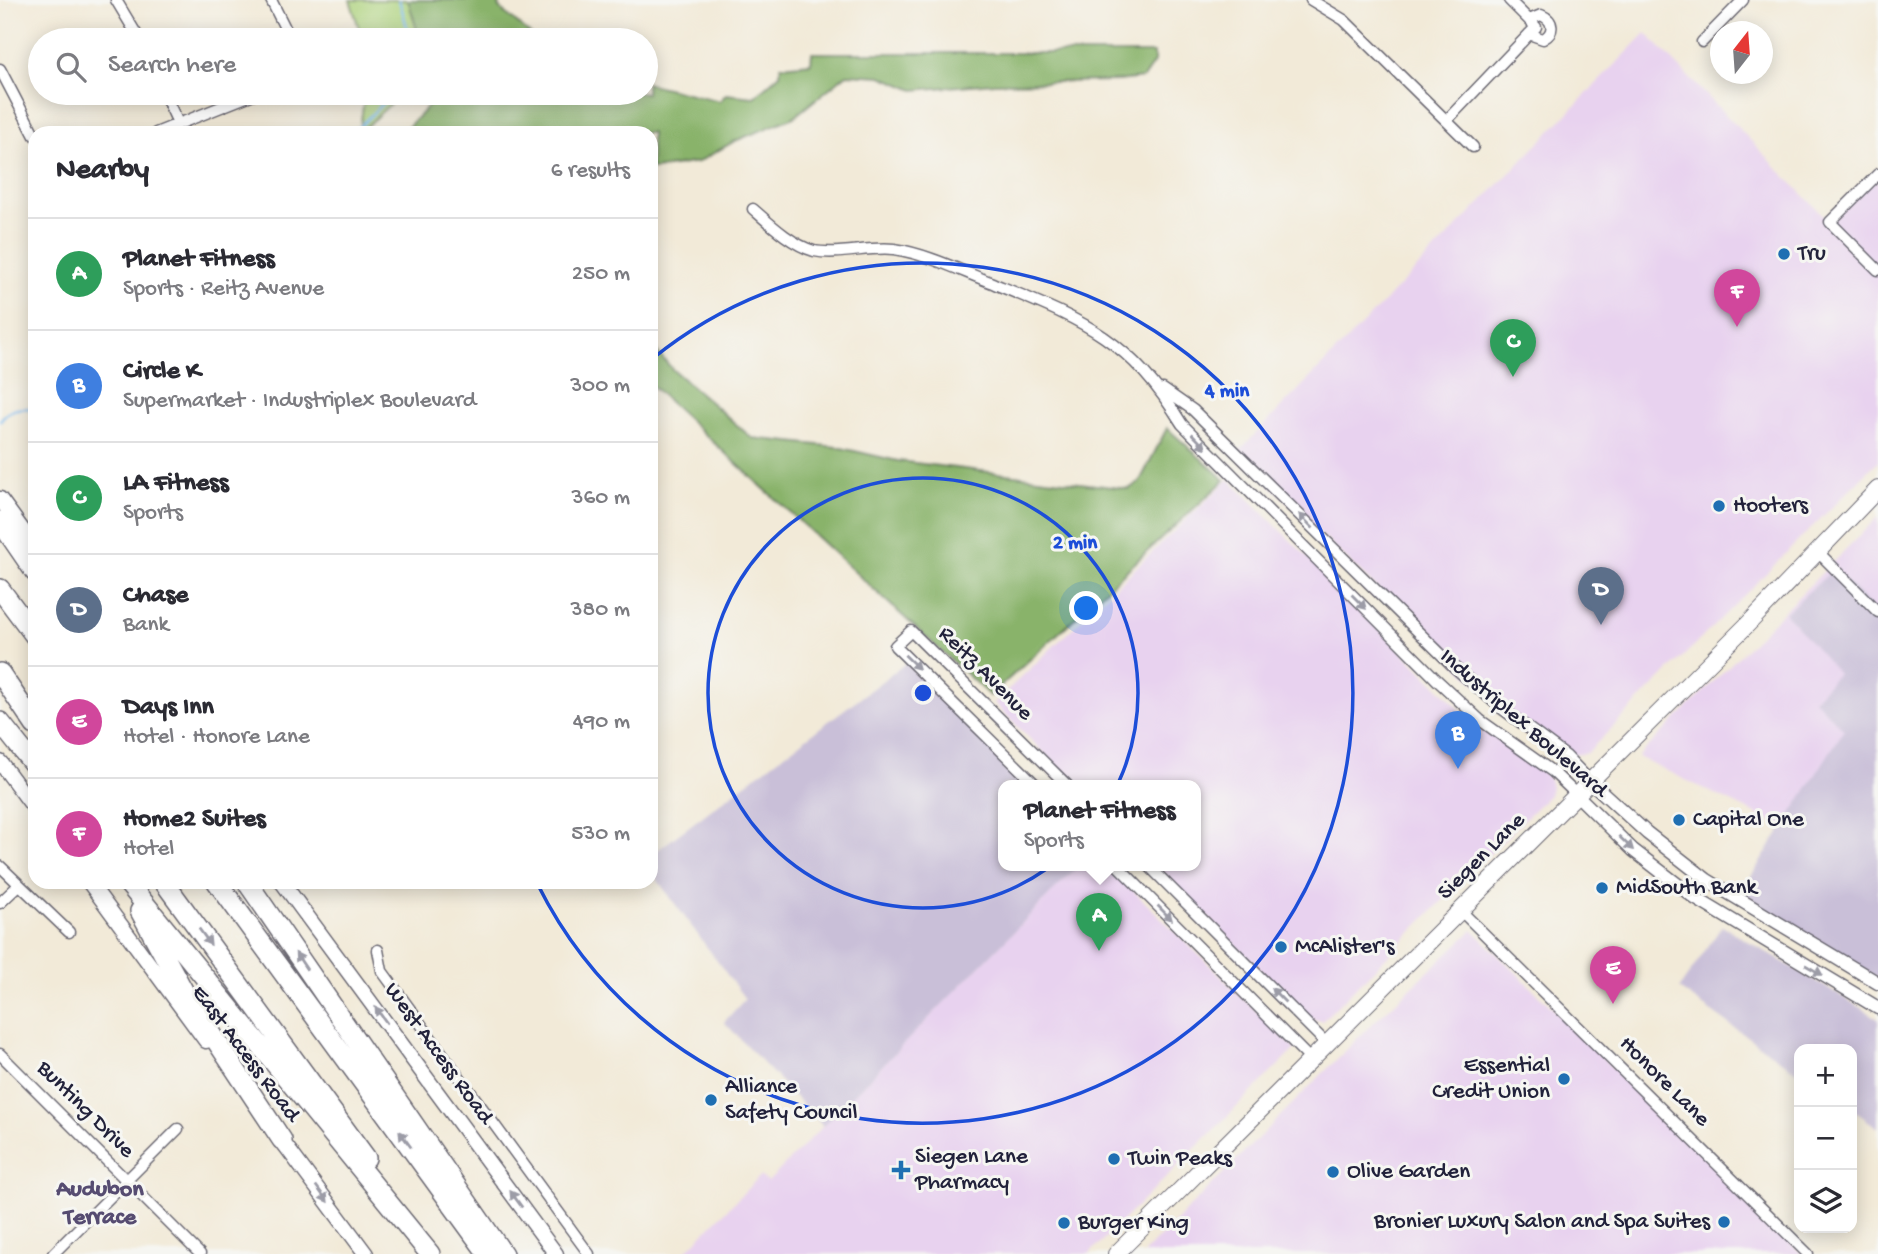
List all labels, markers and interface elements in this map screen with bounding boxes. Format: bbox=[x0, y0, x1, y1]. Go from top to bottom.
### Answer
north arrow bbox=[1710, 21, 1773, 84]
search box bbox=[28, 28, 658, 105]
icon: search bbox=[52, 48, 90, 86]
text: Search here bbox=[108, 51, 236, 82]
text: Nearby bbox=[56, 154, 149, 189]
text: 6 results bbox=[551, 158, 630, 185]
place label: Tru bbox=[1796, 241, 1826, 268]
text: Planet Fitness bbox=[123, 245, 275, 276]
marker: Tru bbox=[1776, 246, 1792, 262]
text: A bbox=[72, 261, 86, 288]
text: 250 m bbox=[572, 261, 630, 288]
pin: F bbox=[1714, 269, 1760, 327]
text: Sports · Reitz Avenue bbox=[123, 276, 324, 303]
pin: C bbox=[1490, 319, 1536, 377]
text: Circle K bbox=[123, 357, 200, 388]
text: B bbox=[73, 373, 85, 400]
text: 300 m bbox=[570, 373, 630, 400]
text: 4 min bbox=[1204, 380, 1250, 405]
text: Supermarket · Industriplex Boulevard bbox=[123, 388, 476, 415]
one-way arrow bbox=[1190, 432, 1206, 449]
text: LA Fitness bbox=[123, 469, 229, 500]
text: C bbox=[73, 485, 85, 512]
text: 360 m bbox=[572, 485, 630, 512]
place label: Hooters bbox=[1733, 493, 1808, 520]
marker: Hooters bbox=[1711, 498, 1727, 514]
text: Sports bbox=[123, 500, 183, 527]
one-way arrow bbox=[1298, 513, 1314, 529]
text: 2 min bbox=[1053, 532, 1098, 557]
pin: D bbox=[1578, 567, 1624, 625]
text: Chase bbox=[123, 581, 188, 612]
your location bbox=[1069, 591, 1103, 625]
one-way arrow bbox=[1351, 594, 1368, 611]
text: D bbox=[72, 597, 87, 624]
text: 380 m bbox=[571, 597, 630, 624]
text: Bank bbox=[123, 612, 169, 639]
street label: Reitz Avenue bbox=[932, 621, 1039, 728]
street label: Industriplex Boulevard bbox=[1433, 644, 1613, 804]
one-way arrow bbox=[903, 653, 920, 670]
centre of rings bbox=[911, 681, 935, 705]
text: Days Inn bbox=[123, 693, 214, 724]
text: E bbox=[72, 709, 86, 736]
text: 490 m bbox=[573, 709, 630, 736]
pin: B bbox=[1435, 711, 1481, 769]
text: Hotel · Honore Lane bbox=[123, 724, 310, 751]
popup bbox=[998, 780, 1201, 871]
text: Planet Fitness bbox=[1024, 797, 1175, 828]
text: Home2 Suites bbox=[123, 805, 266, 836]
street label: Siegen Lane bbox=[1433, 807, 1532, 906]
place label: Capital One bbox=[1693, 807, 1805, 834]
marker: Capital One bbox=[1671, 812, 1687, 828]
text: F bbox=[73, 821, 85, 848]
text: 530 m bbox=[571, 821, 630, 848]
text: Sports bbox=[1024, 828, 1084, 855]
one-way arrow bbox=[1617, 834, 1634, 850]
text: Hotel bbox=[123, 836, 174, 863]
place label: MidSouth Bank bbox=[1616, 875, 1759, 902]
marker: MidSouth Bank bbox=[1594, 880, 1610, 896]
pin: A bbox=[1076, 893, 1122, 951]
one-way arrow bbox=[1156, 905, 1173, 921]
one-way arrow bbox=[198, 928, 212, 946]
place label: McAlister's bbox=[1295, 934, 1395, 961]
marker: McAlister's bbox=[1273, 939, 1289, 955]
pin: E bbox=[1590, 946, 1636, 1004]
one-way arrow bbox=[294, 952, 308, 970]
one-way arrow bbox=[1804, 964, 1823, 976]
street label: West Access Road bbox=[378, 978, 499, 1131]
street label: East Access Road bbox=[185, 980, 306, 1129]
one-way arrow bbox=[1270, 987, 1286, 1003]
one-way arrow bbox=[374, 1006, 388, 1024]
street label: Honore Lane bbox=[1613, 1031, 1716, 1134]
map controls bbox=[1794, 1044, 1857, 1233]
button: + bbox=[1794, 1044, 1857, 1107]
place label: Essential Credit Union bbox=[1432, 1053, 1550, 1106]
street label: Bunting Drive bbox=[30, 1055, 140, 1165]
marker: Essential Credit Union bbox=[1556, 1071, 1572, 1087]
place label: Alliance Safety Council bbox=[725, 1074, 858, 1127]
marker: Alliance Safety Council bbox=[703, 1092, 719, 1108]
button: − bbox=[1794, 1107, 1857, 1170]
one-way arrow bbox=[398, 1130, 412, 1148]
place label: Siegen Lane Pharmacy bbox=[914, 1144, 1029, 1197]
place label: Twin Peaks bbox=[1126, 1146, 1233, 1173]
marker: Twin Peaks bbox=[1106, 1151, 1122, 1167]
place label: Olive Garden bbox=[1347, 1159, 1470, 1186]
marker: Siegen Lane Pharmacy bbox=[893, 1162, 909, 1178]
marker: Olive Garden bbox=[1325, 1164, 1341, 1180]
button: layers bbox=[1794, 1170, 1857, 1233]
district label: Audubon Terrace bbox=[55, 1176, 144, 1233]
one-way arrow bbox=[315, 1185, 330, 1203]
one-way arrow bbox=[509, 1190, 523, 1208]
place label: Bronier Luxury Salon and Spa Suites bbox=[1373, 1209, 1711, 1236]
place label: Burger King bbox=[1077, 1210, 1189, 1237]
marker: Bronier Luxury Salon and Spa Suites bbox=[1716, 1214, 1732, 1230]
marker: Burger King bbox=[1056, 1215, 1072, 1231]

